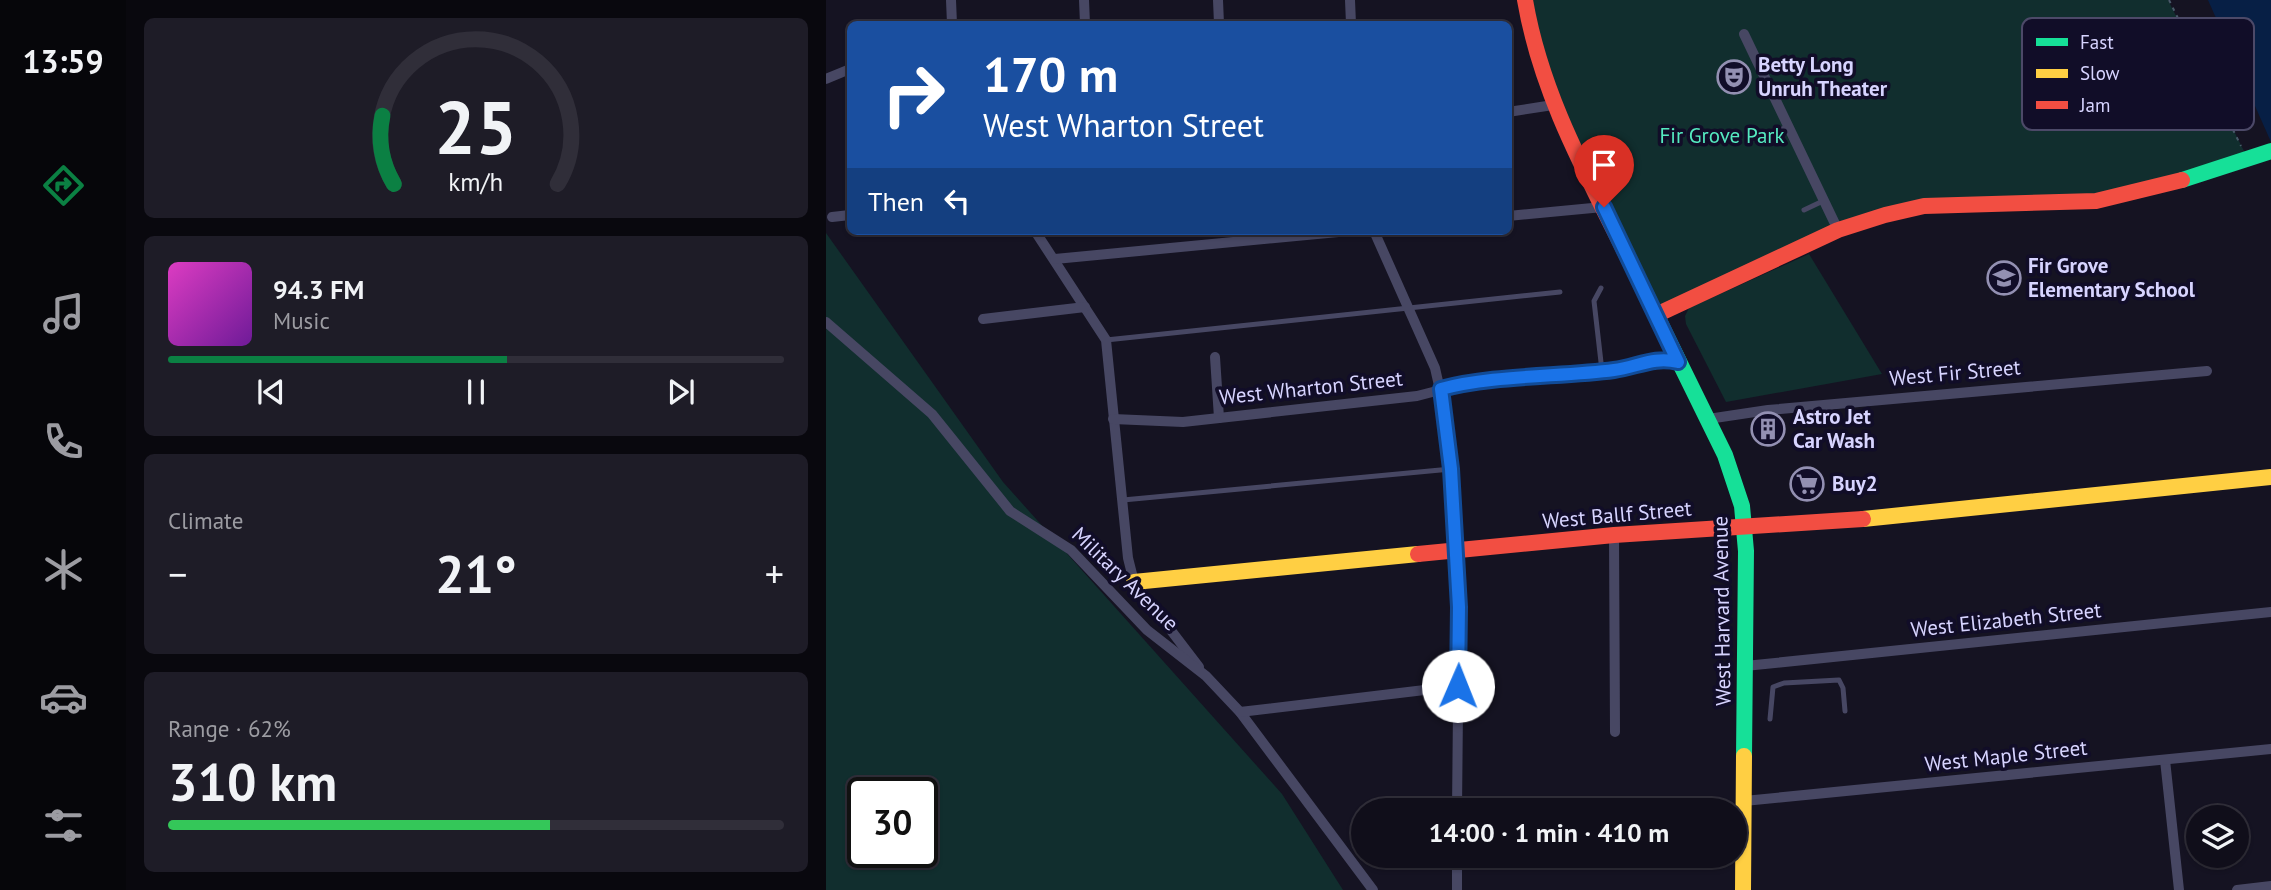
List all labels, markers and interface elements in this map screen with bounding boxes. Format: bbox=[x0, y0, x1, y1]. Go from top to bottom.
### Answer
legend bbox=[2022, 18, 2254, 130]
text: Fast bbox=[2080, 30, 2114, 54]
text: 13:59 bbox=[22, 40, 104, 82]
text: 170 m bbox=[983, 42, 1118, 106]
icon: right bbox=[868, 49, 959, 140]
place label: Betty Long Unruh Theater bbox=[1758, 51, 1888, 102]
theatre icon: Betty Long Unruh Theater bbox=[1715, 58, 1753, 96]
text: Slow bbox=[2080, 61, 2120, 85]
text: 25 bbox=[435, 80, 517, 174]
text: Jam bbox=[2079, 93, 2110, 117]
text: West Wharton Street bbox=[983, 104, 1264, 146]
park label: Fir Grove Park bbox=[1659, 122, 1785, 149]
pin bbox=[1574, 135, 1634, 207]
icon: arrive bbox=[1585, 146, 1623, 184]
icon: directions bbox=[39, 161, 88, 210]
text: km/h bbox=[449, 166, 503, 198]
icon: left bbox=[938, 182, 976, 220]
text: Then bbox=[868, 185, 924, 218]
place label: Fir Grove Elementary School bbox=[2028, 252, 2196, 303]
school or university icon: Fir Grove Elementary School bbox=[1985, 259, 2023, 297]
text: 94.3 FM bbox=[273, 273, 364, 306]
icon: music bbox=[39, 289, 88, 338]
text: Music bbox=[273, 306, 330, 335]
street label: West Fir Street bbox=[1888, 353, 2022, 392]
street label: West Wharton Street bbox=[1218, 364, 1404, 411]
icon: previous bbox=[252, 373, 290, 411]
icon: pause bbox=[457, 373, 495, 411]
icon: next bbox=[662, 373, 700, 411]
place label: Astro Jet Car Wash bbox=[1793, 403, 1875, 454]
building icon: Astro Jet Car Wash bbox=[1749, 410, 1787, 448]
icon: phone bbox=[39, 417, 88, 466]
supermarket icon: Buy2 bbox=[1788, 465, 1826, 503]
place label: Buy2 bbox=[1832, 470, 1878, 497]
street label: West Ballf Street bbox=[1541, 495, 1693, 534]
text: Climate bbox=[168, 506, 243, 535]
street label: West Harvard Avenue bbox=[1706, 516, 1737, 706]
street label: Military Avenue bbox=[1066, 521, 1184, 636]
text: 21° bbox=[435, 540, 517, 607]
icon: climate bbox=[39, 545, 88, 594]
text: − bbox=[168, 549, 187, 598]
text: + bbox=[765, 549, 784, 598]
street label: West Elizabeth Street bbox=[1909, 596, 2103, 643]
position arrow bbox=[1421, 649, 1495, 723]
icon: car bbox=[39, 673, 88, 722]
text: Range · 62% bbox=[168, 714, 291, 743]
street label: West Maple Street bbox=[1923, 734, 2088, 777]
text: 310 km bbox=[168, 748, 337, 815]
speed limit sign: 30 bbox=[847, 777, 938, 868]
icon: filters bbox=[39, 801, 88, 850]
map controls bbox=[2186, 805, 2249, 868]
button: layers bbox=[2186, 805, 2249, 868]
text: 14:00 · 1 min · 410 m bbox=[1429, 816, 1669, 849]

